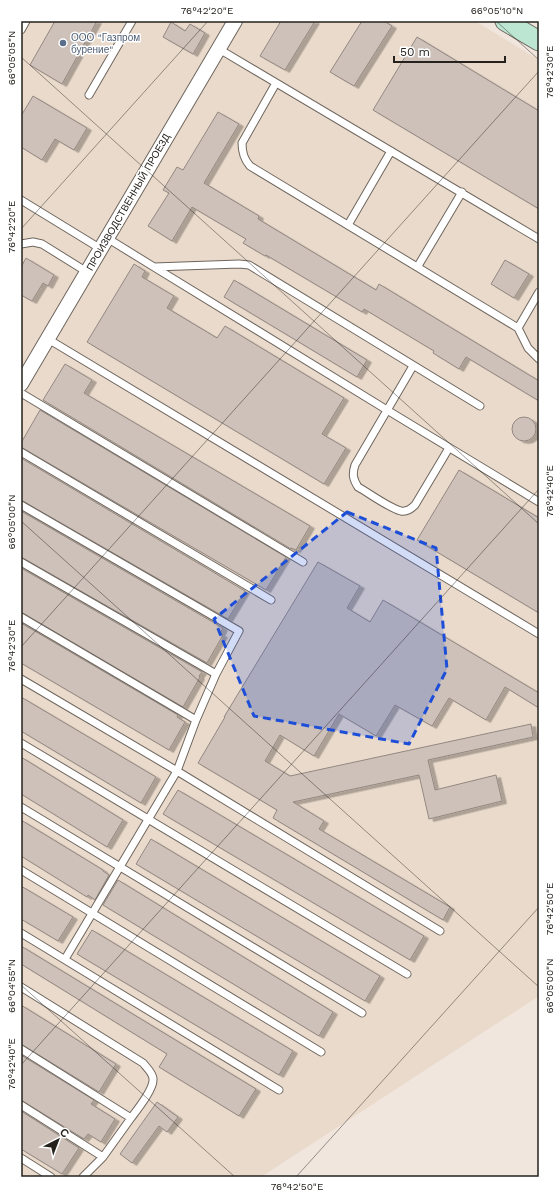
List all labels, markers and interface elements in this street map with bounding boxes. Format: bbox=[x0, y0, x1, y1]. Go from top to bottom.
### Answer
text: 76°42'20"E bbox=[181, 5, 233, 16]
text: 66°05'10"N bbox=[471, 5, 523, 16]
text: 66°05'05"N bbox=[6, 31, 17, 85]
place label: ООО "Газпром бурение" bbox=[71, 32, 140, 55]
marker: ООО "Газпром бурение" bbox=[58, 38, 68, 48]
scale bar bbox=[394, 38, 505, 64]
text: 50 m bbox=[400, 45, 430, 59]
text: 76°42'30"E bbox=[544, 46, 555, 98]
street label: ПРОИЗВОДСТВЕННЫЙ ПРОЕЗД bbox=[83, 131, 172, 272]
text: 76°42'20"E bbox=[6, 201, 17, 253]
text: 76°42'40"E bbox=[544, 465, 555, 517]
text: 66°05'00"N bbox=[6, 495, 17, 549]
text: 76°42'30"E bbox=[6, 620, 17, 672]
text: 76°42'50"E bbox=[544, 883, 555, 935]
text: 66°04'55"N bbox=[6, 959, 17, 1013]
text: 66°05'00"N bbox=[544, 959, 555, 1013]
text: 76°42'40"E bbox=[6, 1038, 17, 1090]
north arrow bbox=[38, 1120, 78, 1160]
text: С bbox=[57, 1125, 72, 1140]
text: 76°42'50"E bbox=[271, 1181, 323, 1192]

